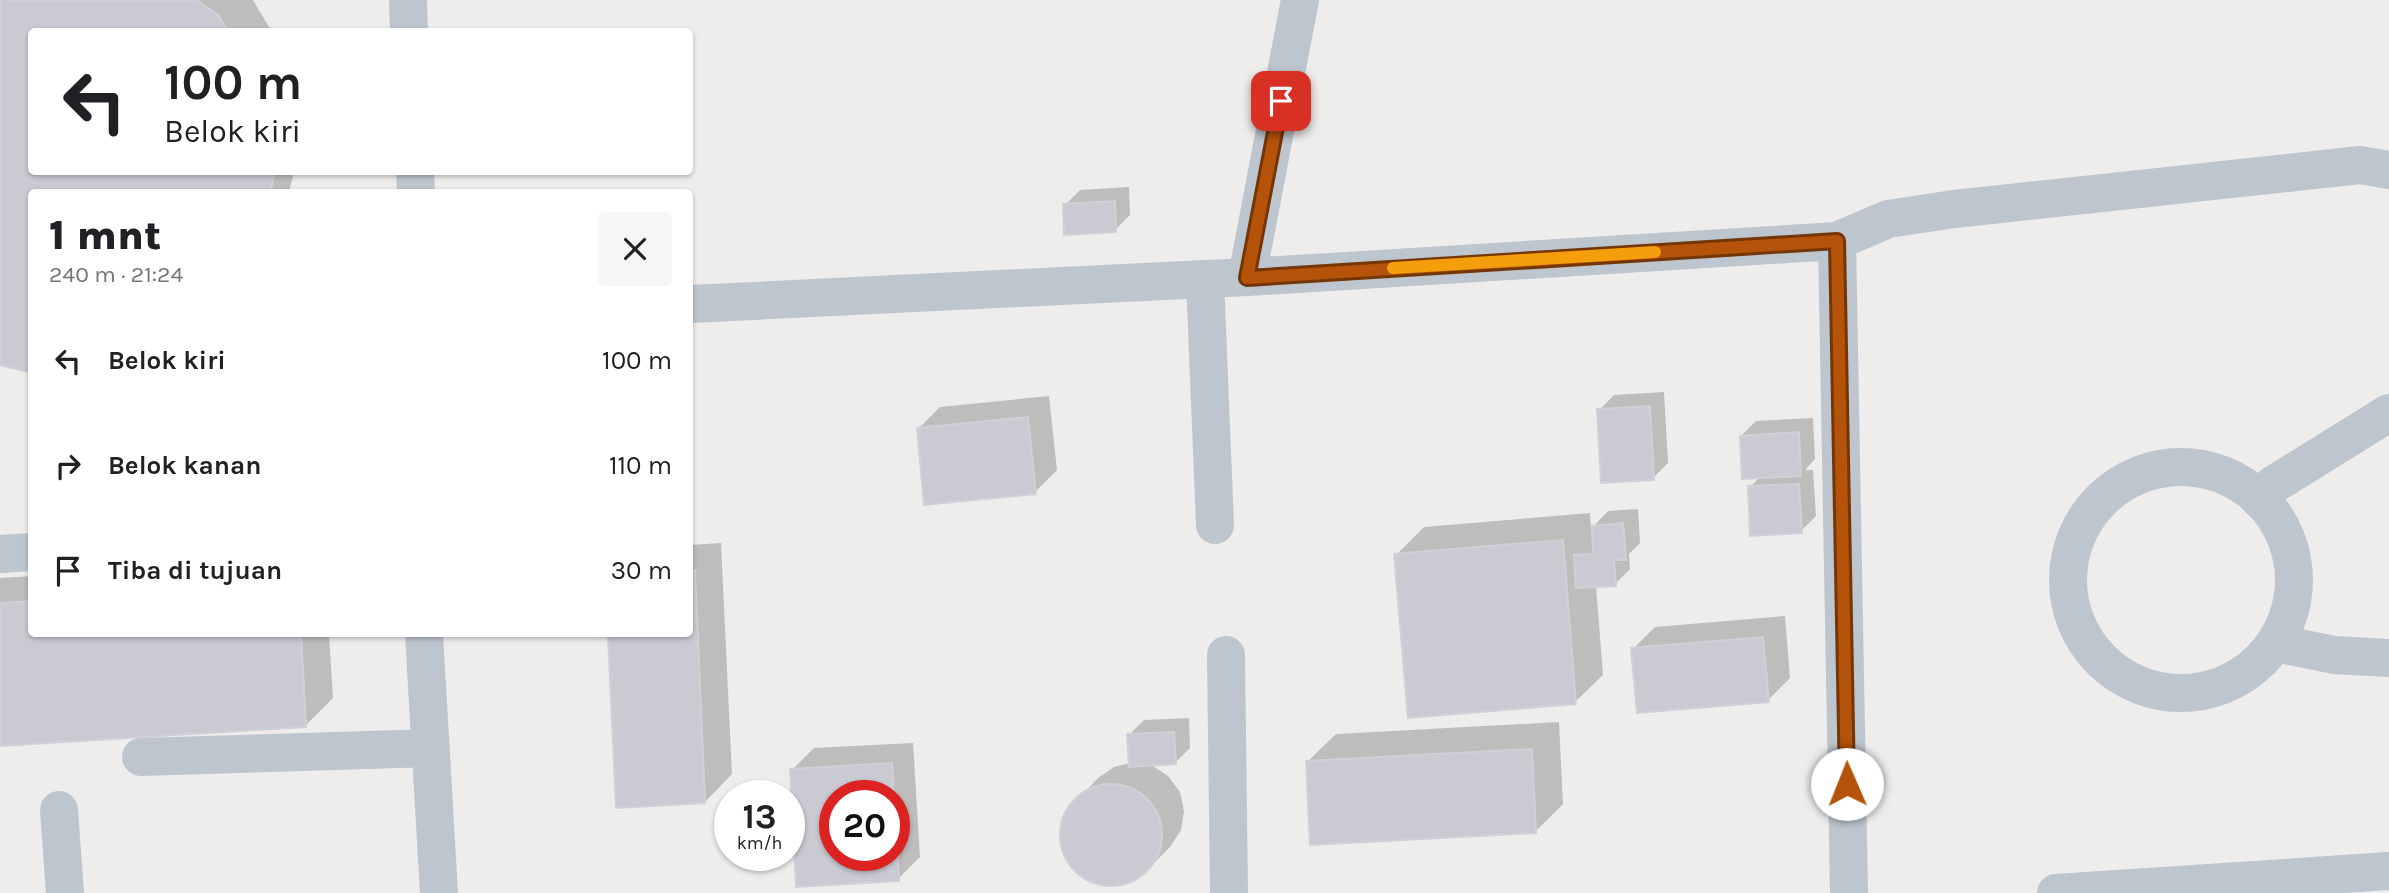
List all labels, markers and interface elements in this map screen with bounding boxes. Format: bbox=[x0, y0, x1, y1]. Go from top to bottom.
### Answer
text: 100 m bbox=[164, 54, 302, 111]
icon: left bbox=[49, 56, 140, 147]
pin bbox=[1251, 71, 1311, 131]
icon: arrive bbox=[1262, 82, 1300, 120]
text: Belok kiri bbox=[164, 113, 301, 150]
text: 1 mnt bbox=[49, 210, 161, 260]
button: close bbox=[598, 212, 672, 286]
text: 240 m · 21:24 bbox=[49, 261, 183, 288]
icon: left bbox=[49, 342, 87, 380]
text: Belok kiri bbox=[108, 345, 226, 376]
text: 100 m bbox=[602, 345, 672, 376]
icon: right bbox=[49, 447, 87, 485]
text: Belok kanan bbox=[108, 450, 261, 481]
text: 110 m bbox=[609, 450, 672, 481]
icon: arrive bbox=[49, 552, 87, 590]
text: Tiba di tujuan bbox=[108, 555, 282, 586]
text: 30 m bbox=[611, 555, 672, 586]
position arrow bbox=[1810, 747, 1884, 821]
speed limit sign: 20 bbox=[819, 780, 910, 871]
text: 13 bbox=[742, 796, 777, 837]
text: km/h bbox=[737, 832, 782, 854]

